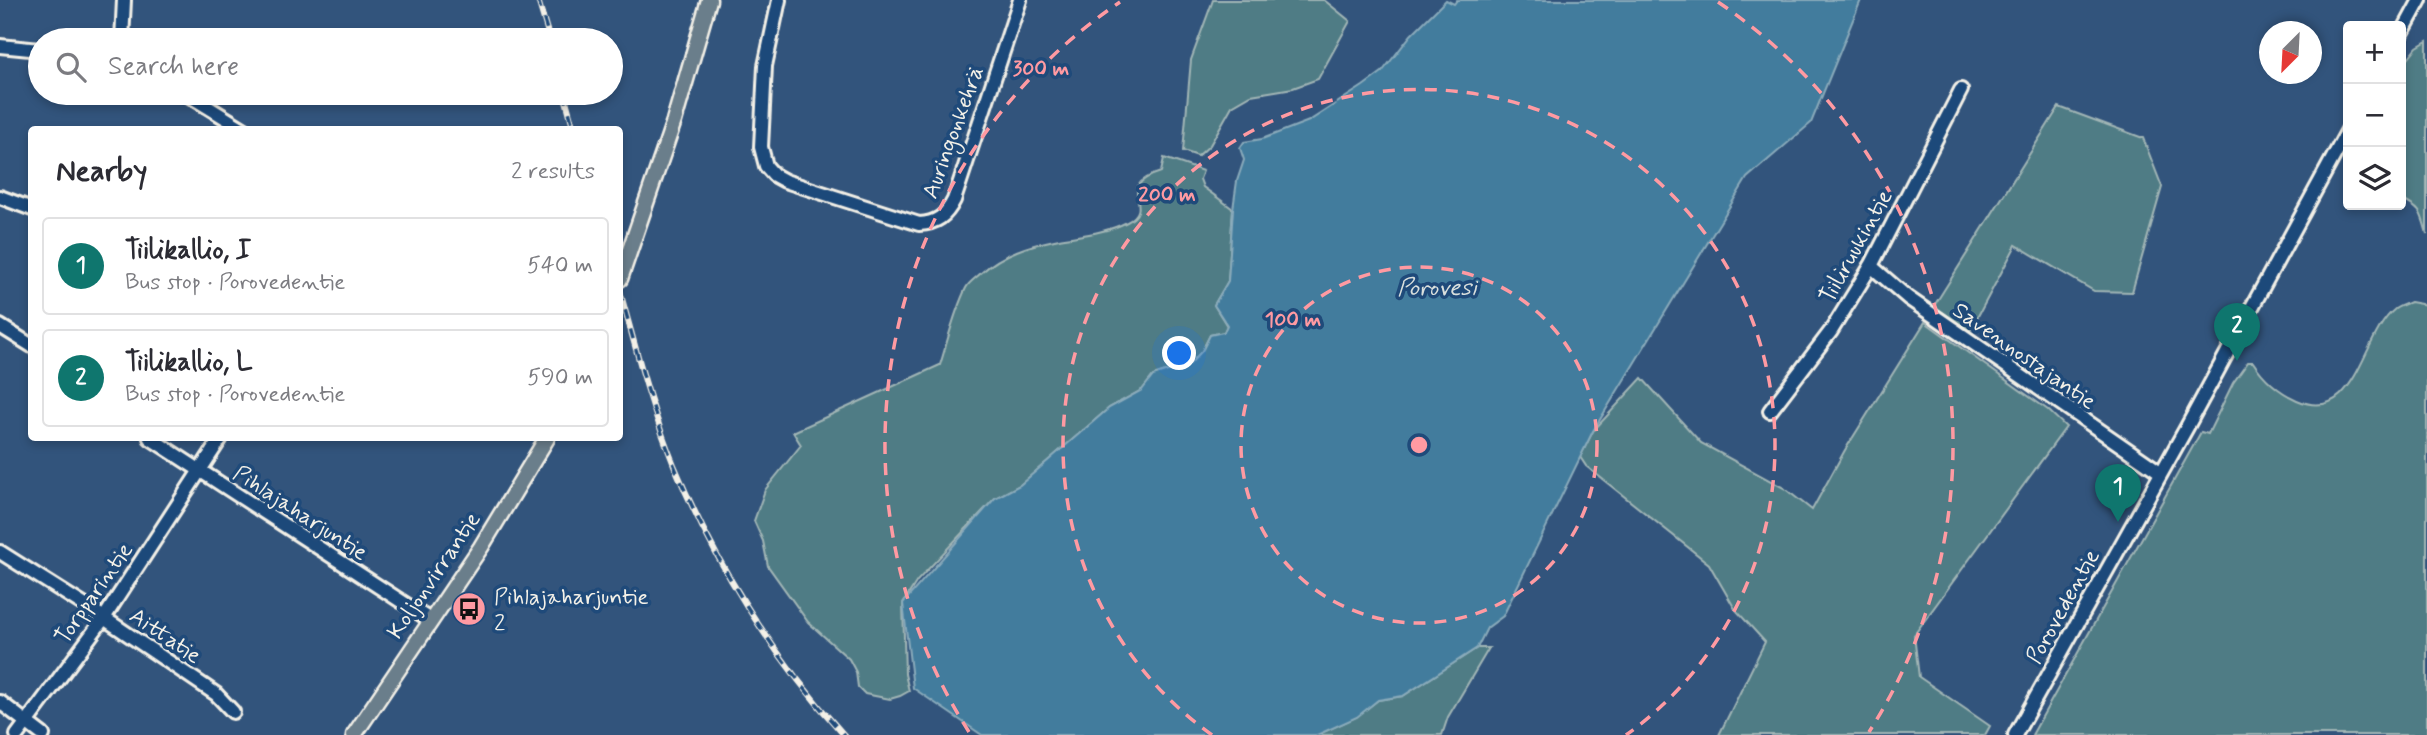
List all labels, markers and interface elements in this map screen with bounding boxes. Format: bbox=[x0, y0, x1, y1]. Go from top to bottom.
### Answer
north arrow bbox=[2259, 21, 2322, 84]
map controls bbox=[2343, 21, 2406, 210]
button: + bbox=[2343, 21, 2406, 84]
search box bbox=[28, 28, 623, 105]
icon: search bbox=[52, 48, 90, 86]
text: Search here bbox=[108, 50, 239, 84]
text: 300 m bbox=[1013, 55, 1070, 83]
street label: Auringonkehrä bbox=[916, 62, 994, 204]
button: − bbox=[2343, 84, 2406, 147]
button: layers bbox=[2343, 147, 2406, 210]
text: Nearby bbox=[56, 152, 147, 191]
text: 2 results bbox=[511, 157, 595, 187]
text: 200 m bbox=[1138, 181, 1196, 209]
street label: Tiiliruukintie bbox=[1813, 185, 1900, 309]
text: Tiilikallio, I bbox=[125, 234, 251, 268]
text: 1 bbox=[76, 251, 86, 281]
text: 540 m bbox=[527, 251, 593, 281]
text: Bus stop · Porovedentie bbox=[125, 268, 345, 298]
water label: Porovesi bbox=[1397, 273, 1478, 304]
street label: Savennostajantie bbox=[1946, 296, 2102, 417]
pin: 2 bbox=[2214, 303, 2260, 361]
text: 100 m bbox=[1265, 306, 1321, 334]
your location bbox=[1162, 336, 1196, 370]
text: Tiilikallio, L bbox=[125, 346, 252, 380]
text: 2 bbox=[75, 363, 87, 393]
text: 590 m bbox=[527, 363, 593, 393]
text: Bus stop · Porovedentie bbox=[125, 380, 345, 410]
centre of rings bbox=[1407, 433, 1431, 457]
street label: Pihlajaharjuntie bbox=[227, 459, 373, 568]
pin: 1 bbox=[2095, 464, 2141, 522]
street label: Koljonvirrantie bbox=[381, 507, 488, 646]
street label: Torpparintie bbox=[49, 537, 141, 651]
street label: Porovedentie bbox=[2020, 544, 2108, 670]
place label: Pihlajaharjuntie 2 bbox=[494, 583, 649, 639]
bus stop icon: Pihlajaharjuntie 2 bbox=[450, 590, 488, 628]
street label: Aittatie bbox=[123, 602, 207, 672]

